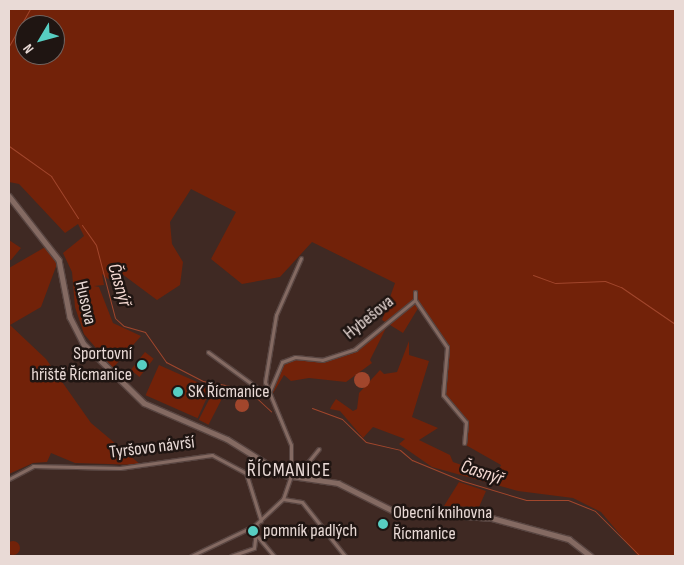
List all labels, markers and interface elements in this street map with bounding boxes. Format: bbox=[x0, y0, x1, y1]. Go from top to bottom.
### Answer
north arrow bbox=[15, 15, 65, 65]
text: N bbox=[19, 41, 37, 57]
water label: Časnýř bbox=[102, 261, 136, 309]
street label: Husova bbox=[70, 279, 100, 327]
street label: Hybešova bbox=[340, 291, 398, 345]
place label: Sportovní hřiště Řícmanice bbox=[31, 344, 132, 386]
marker: Sportovní hřiště Řícmanice bbox=[136, 359, 148, 371]
place label: SK Řícmanice bbox=[188, 381, 269, 403]
marker: SK Řícmanice bbox=[172, 386, 184, 398]
street label: Tyršovo návrší bbox=[108, 432, 196, 464]
water label: Časnýř bbox=[458, 455, 506, 491]
district label: ŘÍCMANICE bbox=[246, 458, 332, 482]
place label: Obecní knihovna Řícmanice bbox=[393, 503, 492, 546]
marker: Obecní knihovna Řícmanice bbox=[377, 518, 389, 530]
place label: pomník padlých bbox=[263, 520, 357, 542]
marker: pomník padlých bbox=[247, 525, 259, 537]

